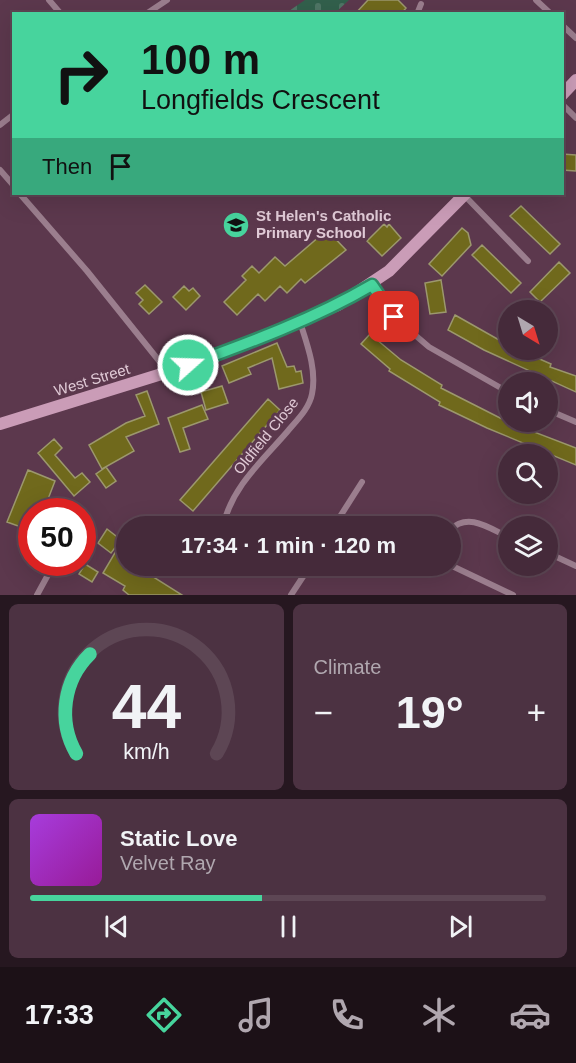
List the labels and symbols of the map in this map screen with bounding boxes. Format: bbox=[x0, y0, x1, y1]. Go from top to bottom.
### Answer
place label: St Helen's Catholic Primary School bbox=[256, 207, 391, 241]
school or university icon: St Helen's Catholic Primary School bbox=[221, 210, 251, 240]
pin bbox=[368, 291, 419, 342]
north arrow bbox=[498, 300, 558, 360]
position arrow bbox=[156, 333, 220, 397]
street label: West Street bbox=[52, 360, 132, 399]
street label: Oldfield Close bbox=[230, 394, 302, 477]
speed limit sign: 50 bbox=[18, 498, 96, 576]

